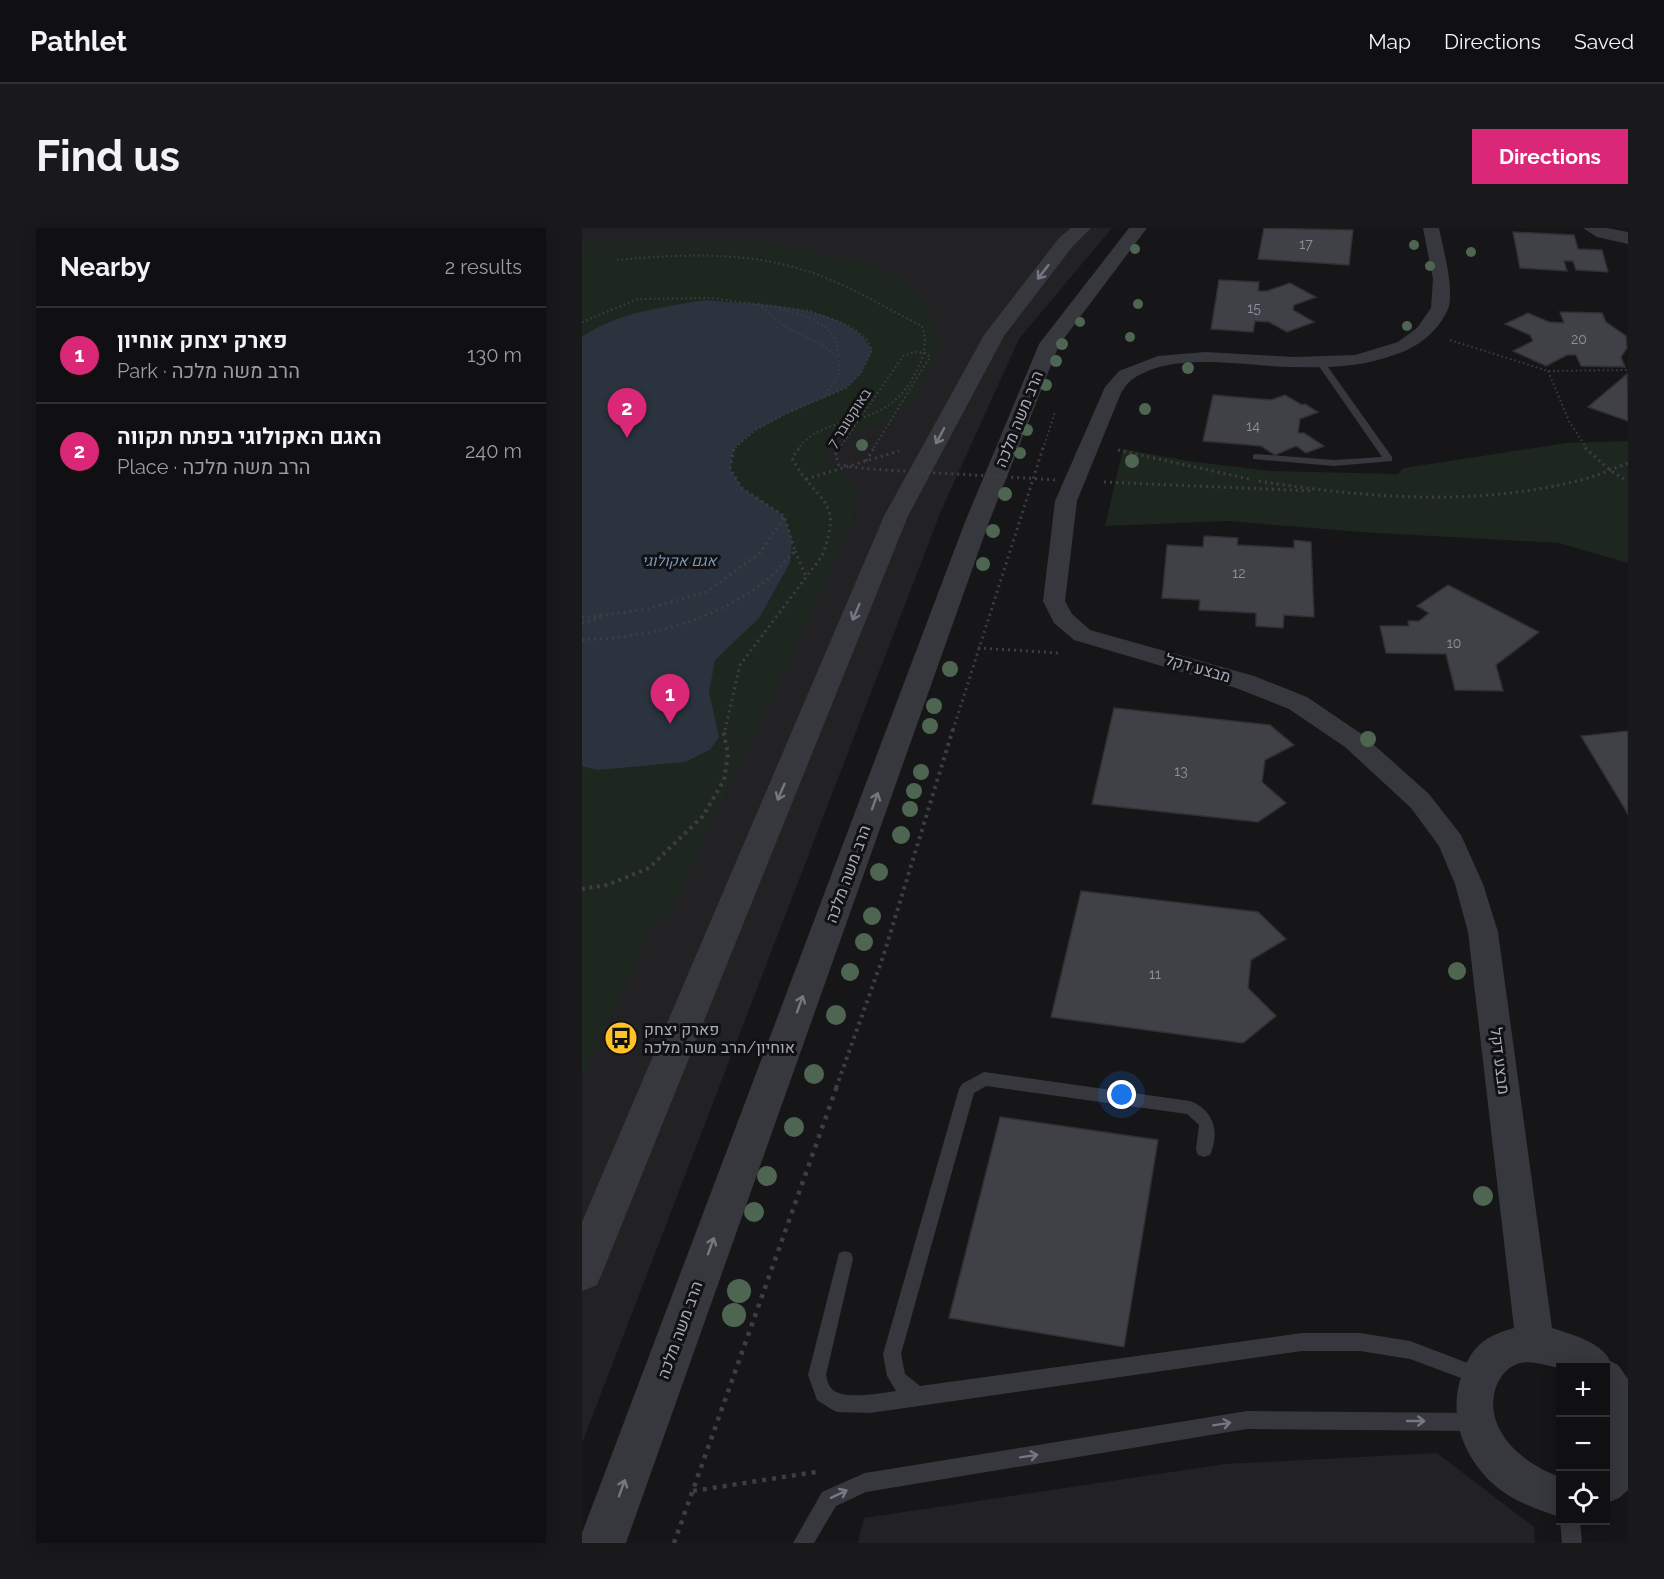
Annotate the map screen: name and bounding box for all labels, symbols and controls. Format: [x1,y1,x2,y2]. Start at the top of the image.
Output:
text: Pathlet [30,25,127,58]
text: Map [1368,29,1411,54]
text: Directions [1444,29,1541,54]
text: Saved [1574,29,1634,54]
button: Directions [1472,129,1628,184]
text: Find us [36,132,180,181]
house number: 17 [1299,236,1313,252]
text: Nearby [60,252,150,282]
text: 2 results [445,255,522,279]
one-way arrow [1037,264,1050,280]
house number: 15 [1247,300,1261,316]
text: פארק יצחק אוחיון [117,327,288,353]
house number: 20 [1571,331,1587,347]
text: 1 [75,343,84,367]
text: 130 m [467,343,522,367]
text: Park · הרב משה מלכה [117,359,300,383]
street label: הרב משה מלכה [991,368,1047,470]
street label: 7 באוקטובר [824,385,874,451]
pin: 2 [608,388,646,438]
house number: 14 [1246,418,1260,434]
text: האגם האקולוגי בפתח תקווה [117,423,382,449]
one-way arrow [934,427,945,445]
text: 2 [74,439,85,463]
text: 240 m [465,439,522,463]
text: Place · הרב משה מלכה [117,455,311,479]
water label: אגם אקולוגי [642,552,719,570]
house number: 12 [1232,565,1246,581]
one-way arrow [850,603,861,621]
house number: 10 [1447,635,1461,651]
street label: מבצע דקל [1163,650,1233,686]
pin: 1 [650,674,689,724]
house number: 13 [1174,763,1188,779]
one-way arrow [775,783,786,801]
one-way arrow [870,792,881,811]
street label: הרב משה מלכה [822,823,874,925]
house number: 11 [1149,966,1161,982]
one-way arrow [796,995,807,1014]
bus stop icon: פארק יצחק אוחיון/הרב משה מלכה [603,1020,639,1056]
place label: פארק יצחק אוחיון/הרב משה מלכה [644,1020,795,1057]
street label: מבצע דקל [1486,1027,1514,1095]
your location [1107,1080,1136,1109]
one-way arrow [707,1237,718,1256]
street label: הרב משה מלכה [654,1279,706,1381]
map controls [1556,1363,1610,1525]
button: + [1556,1363,1610,1417]
one-way arrow [1406,1415,1426,1427]
button: − [1556,1417,1610,1471]
one-way arrow [1211,1419,1231,1430]
one-way arrow [1019,1450,1039,1461]
button: locate [1556,1471,1610,1525]
one-way arrow [618,1479,629,1498]
one-way arrow [830,1488,848,1500]

